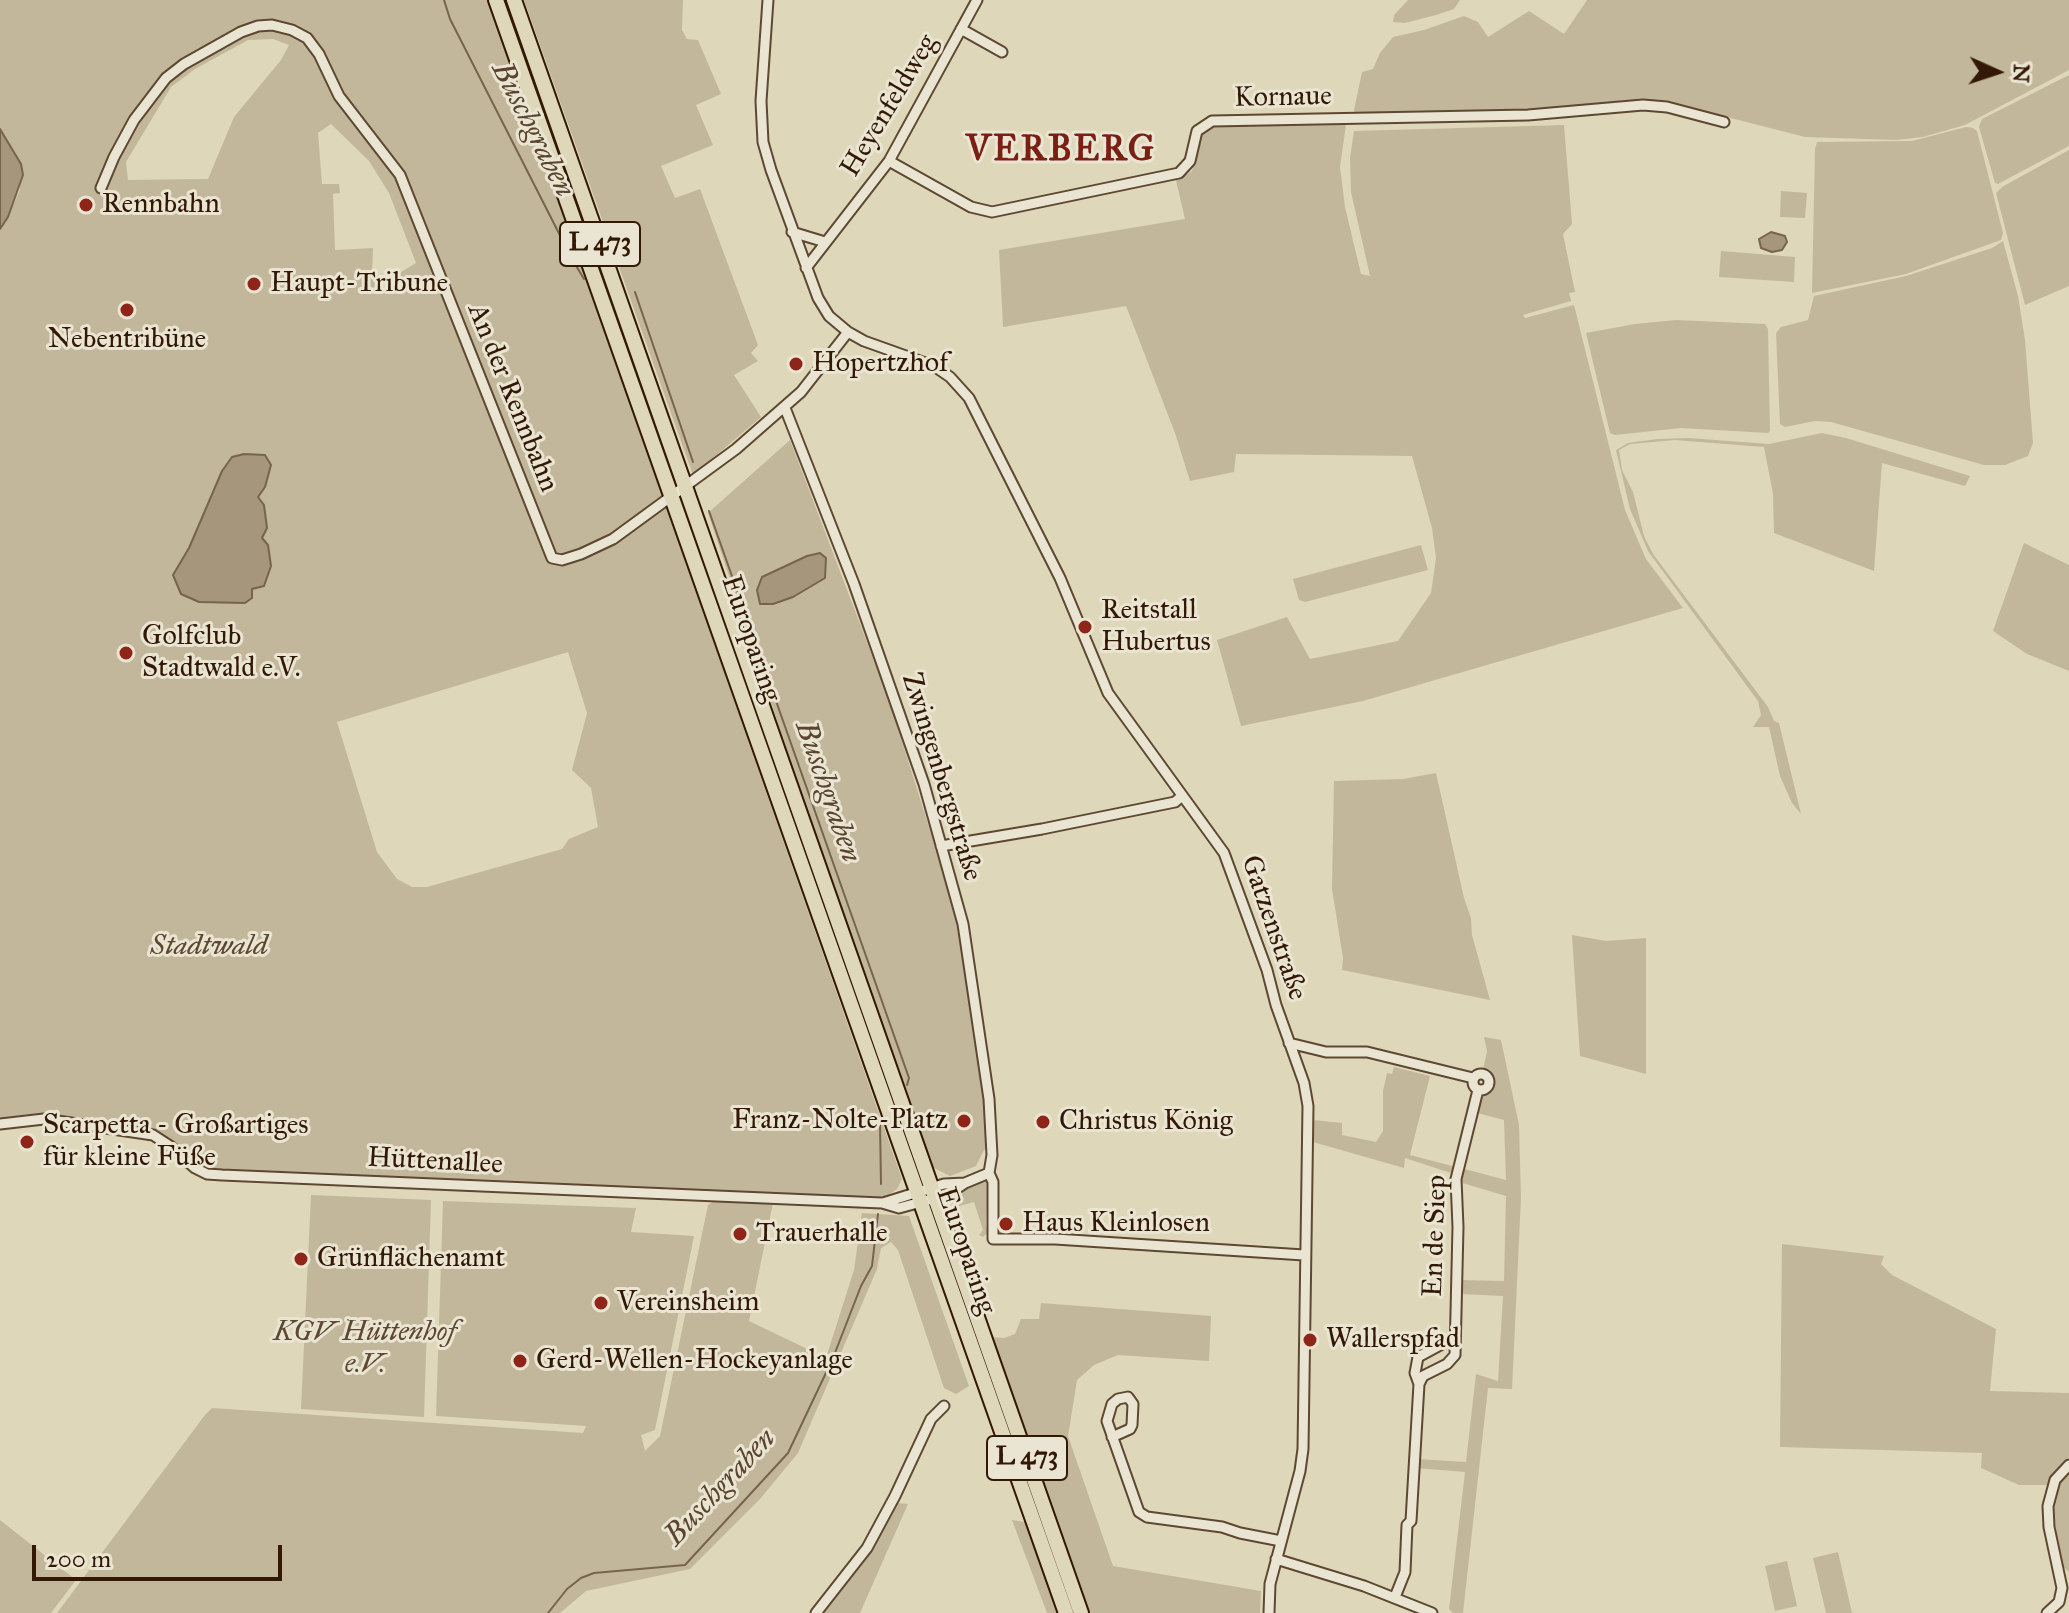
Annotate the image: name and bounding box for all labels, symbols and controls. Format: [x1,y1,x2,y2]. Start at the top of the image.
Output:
street label: Heyenfeldweg [834,29,946,183]
north arrow [1957,32,2037,112]
water label: Buschgraben [483,56,581,204]
text: N [2007,63,2035,83]
street label: Kornaue [1234,80,1332,116]
district label: VERBERG [966,129,1156,173]
place label: Rennbahn [102,188,220,222]
marker: Rennbahn [77,196,95,214]
road number: L 473 [560,222,640,266]
place label: Haupt-Tribune [270,267,448,301]
marker: Haupt-Tribune [245,275,263,293]
street label: An der Rennbahn [459,299,565,497]
marker: Nebentribüne [118,301,136,319]
place label: Nebentribüne [48,323,206,357]
place label: Hopertzhof [812,347,948,381]
marker: Hopertzhof [787,355,805,373]
street label: Europaring [713,571,787,707]
place label: Reitstall Hubertus [1101,594,1211,660]
marker: Reitstall Hubertus [1076,618,1094,636]
place label: Golfclub Stadtwald e.V. [142,620,301,686]
marker: Golfclub Stadtwald e.V. [117,644,135,662]
street label: Zwingenbergstraße [893,669,989,885]
water label: Buschgraben [786,717,868,867]
street label: Gatzenstraße [1233,851,1313,1005]
park label: Stadtwald [150,930,268,964]
place label: Franz-Nolte-Platz [732,1104,948,1138]
place label: Christus König [1059,1105,1233,1139]
place label: Scarpetta - Großartiges für kleine Füße [43,1109,309,1175]
marker: Franz-Nolte-Platz [955,1112,973,1130]
marker: Christus König [1034,1113,1052,1131]
marker: Scarpetta - Großartiges für kleine Füße [18,1133,36,1151]
street label: Hüttenallee [366,1142,504,1182]
street label: En de Siep [1417,1174,1455,1298]
street label: Europaring [928,1183,1002,1319]
place label: Haus Kleinlosen [1022,1207,1210,1241]
marker: Haus Kleinlosen [997,1215,1015,1233]
place label: Trauerhalle [756,1217,888,1251]
marker: Trauerhalle [731,1225,749,1243]
place label: Grünflächenamt [317,1242,505,1276]
marker: Grünflächenamt [292,1250,310,1268]
place label: Vereinsheim [617,1286,760,1320]
marker: Vereinsheim [592,1294,610,1312]
park label: KGV Hüttenhof e.V. [273,1316,457,1382]
place label: Wallerspfad [1326,1323,1460,1357]
marker: Wallerspfad [1301,1331,1319,1349]
place label: Gerd-Wellen-Hockeyanlage [536,1344,853,1378]
marker: Gerd-Wellen-Hockeyanlage [511,1352,529,1370]
water label: Buschgraben [658,1422,784,1554]
road number: L 473 [987,1436,1067,1480]
scale bar [36,1529,286,1579]
text: 200 m [46,1544,111,1574]

